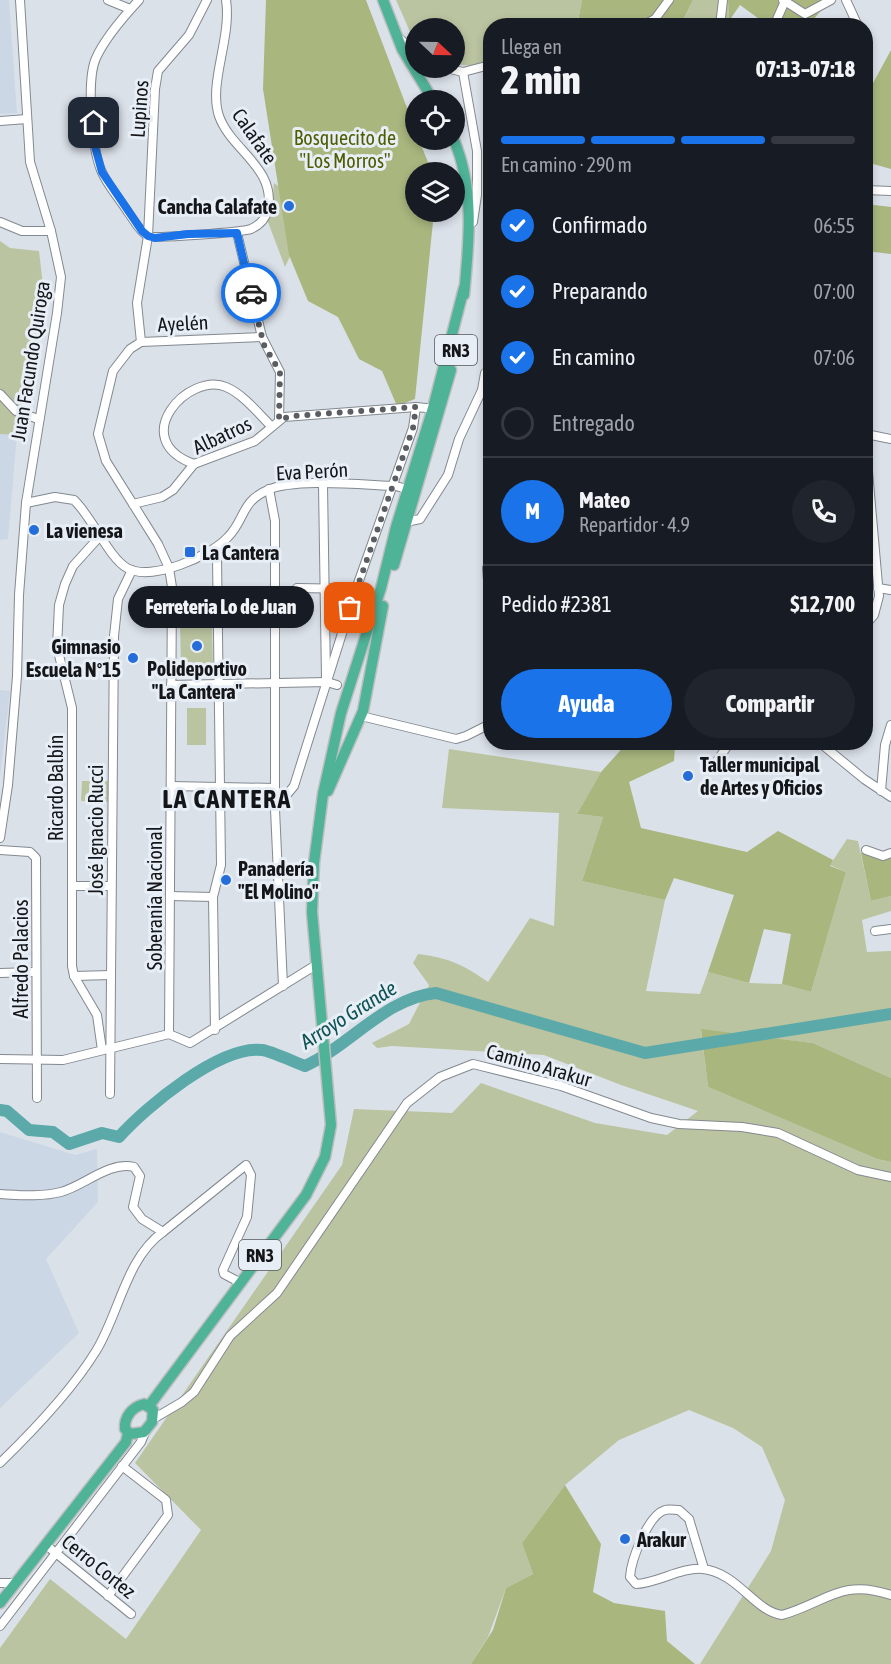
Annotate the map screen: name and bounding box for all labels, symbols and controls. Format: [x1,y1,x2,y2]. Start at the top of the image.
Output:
north arrow [405,18,465,78]
map controls [405,18,465,222]
text: Llega en [501,35,562,58]
text: 07:13–07:18 [756,56,855,82]
text: 2 min [501,58,581,102]
street label: Lupinos [126,79,152,139]
button: locate [405,90,465,150]
pin [68,97,119,148]
street label: Calafate [228,104,282,168]
icon: home [77,106,110,139]
park label: Bosquecito de "Los Morros" [294,126,396,172]
text: En camino · 290 m [501,153,632,176]
button: layers [405,162,465,222]
place label: Cancha Calafate [158,195,277,218]
marker: Cancha Calafate [282,199,296,213]
icon: check [501,209,534,242]
text: Confirmado [552,212,647,238]
text: 06:55 [814,214,855,237]
courier [221,263,281,323]
icon: check [501,275,534,308]
icon: car [235,277,268,310]
text: Preparando [552,278,648,304]
street label: Juan Facundo Quiroga [6,279,54,443]
text: 07:00 [813,280,855,303]
street label: Ayelén [157,310,209,336]
road number: RN3 [435,335,477,365]
icon: check [501,341,534,374]
text: En camino [552,344,635,370]
text: 07:06 [813,346,855,369]
text: Entregado [552,410,635,436]
street label: Albatros [189,411,255,459]
street label: Eva Perón [275,458,349,484]
button: phone [792,480,855,543]
text: Mateo [579,487,630,513]
text: M [525,498,540,524]
text: Repartidor · 4.9 [579,513,690,536]
place label: La vienesa [46,519,123,542]
marker: La vienesa [27,523,41,537]
place label: La Cantera [202,541,279,564]
marker: La Cantera [183,545,197,559]
pin [324,582,375,633]
callout: Ferreteria Lo de Juan [128,587,314,629]
icon: bag [333,591,366,624]
text: Pedido #2381 [501,591,612,617]
text: $12,700 [790,591,855,617]
text: Ferreteria Lo de Juan [145,595,297,618]
place label: Gimnasio Escuela N°15 [26,635,121,681]
marker: Polideportivo "La Cantera" [190,639,204,653]
marker: Gimnasio Escuela N°15 [126,651,140,665]
place label: Polideportivo "La Cantera" [147,657,247,703]
button: Ayuda [501,669,672,738]
button: Compartir [684,669,855,738]
street label: Ricardo Balbín [44,735,67,841]
place label: Taller municipal de Artes y Oficios [700,753,822,799]
street label: José Ignacio Rucci [84,765,107,895]
marker: Taller municipal de Artes y Oficios [681,769,695,783]
district label: LA CANTERA [162,784,292,814]
street label: Soberanía Nacional [143,825,166,970]
place label: Panadería "El Molino" [238,857,319,903]
marker: Panadería "El Molino" [219,873,233,887]
street label: Alfredo Palacios [9,900,32,1018]
water label: Arroyo Grande [295,975,401,1054]
street label: Camino Arakur [484,1039,595,1091]
road number: RN3 [239,1240,281,1270]
place label: Arakur [636,1528,687,1551]
street label: Cerro Cortez [58,1529,140,1603]
marker: Arakur [618,1532,632,1546]

